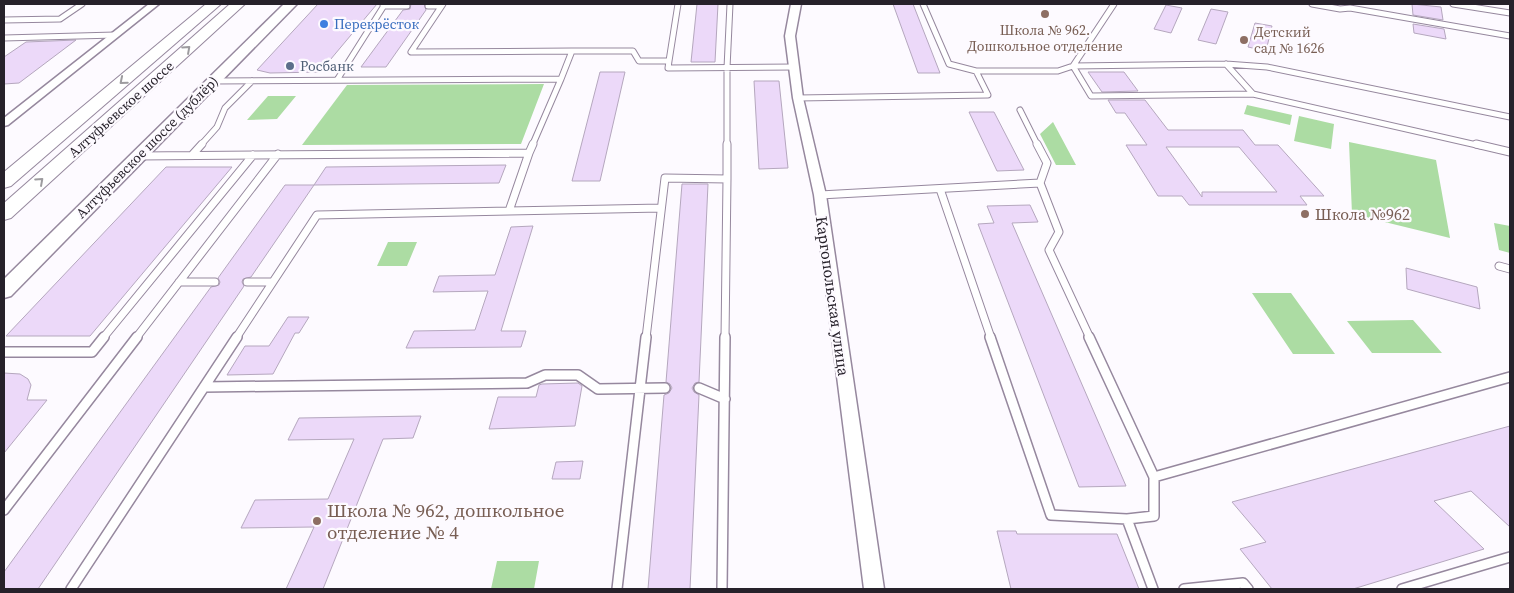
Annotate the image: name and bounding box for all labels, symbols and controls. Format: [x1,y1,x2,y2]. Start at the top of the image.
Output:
marker: Школа № 962. Дошкольное отделение [1039,8,1051,20]
place label: Перекрёсток [334,14,420,34]
marker: Перекрёсток [318,18,330,30]
place label: Школа № 962. Дошкольное отделение [967,20,1123,56]
place label: Детский сад № 1626 [1254,22,1325,58]
marker: Детский сад № 1626 [1238,34,1250,46]
one-way arrow [182,46,191,55]
street label: Алтуфьевское шоссе [64,56,178,162]
place label: Росбанк [300,56,354,76]
marker: Росбанк [284,60,296,72]
street label: Алтуфьевское шоссе (дублёр) [71,71,223,223]
one-way arrow [120,75,129,83]
one-way arrow [35,178,44,187]
place label: Школа №962 [1315,203,1410,225]
marker: Школа №962 [1299,208,1311,220]
street label: Каргопольская улица [811,215,855,378]
place label: Школа № 962, дошкольное отделение № 4 [327,497,564,545]
marker: Школа № 962, дошкольное отделение № 4 [311,515,323,527]

